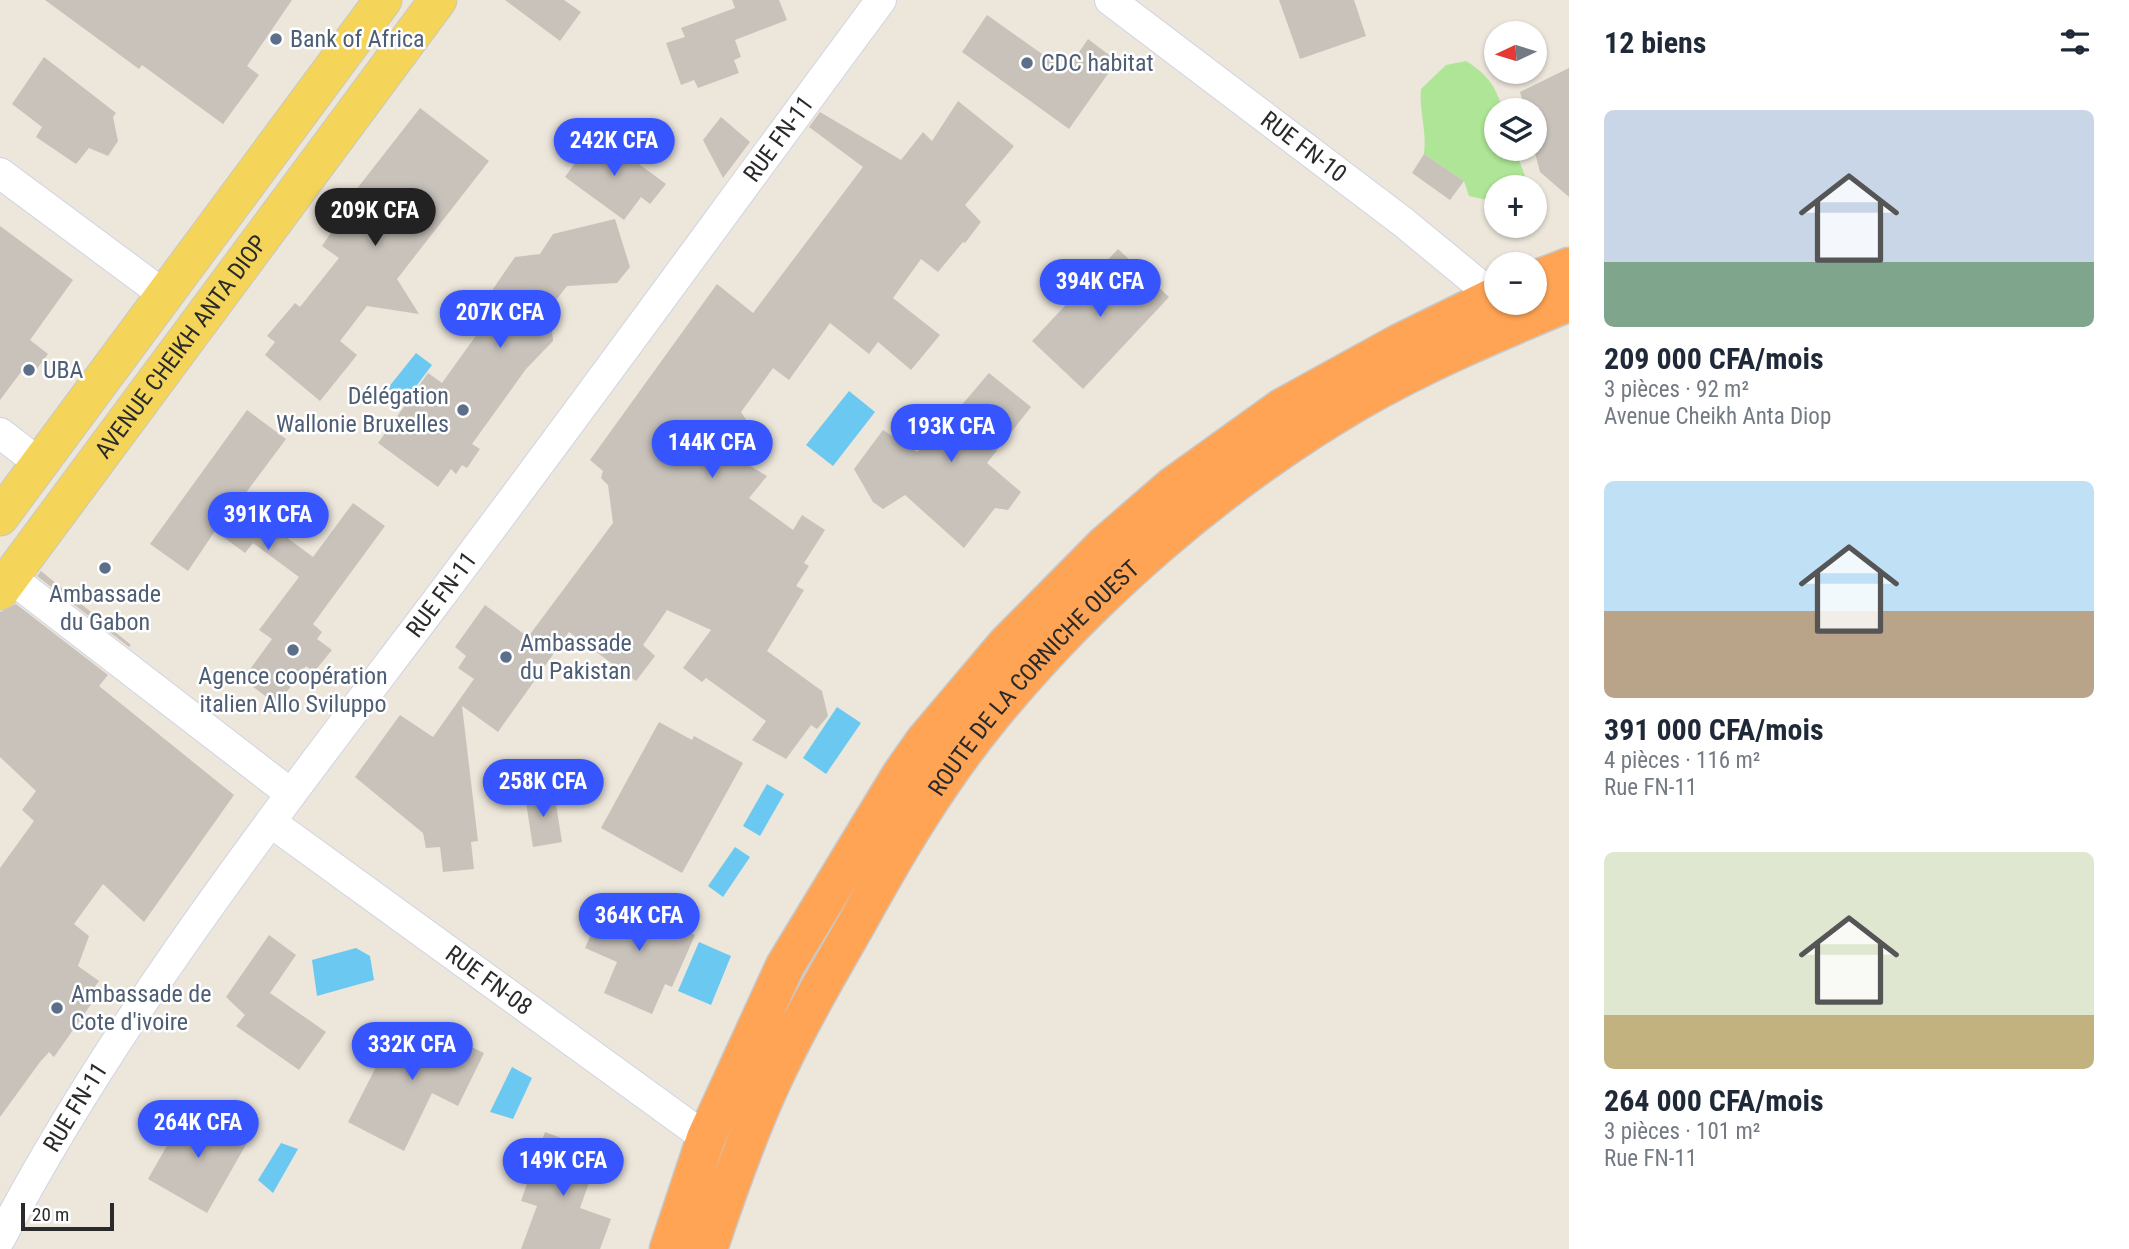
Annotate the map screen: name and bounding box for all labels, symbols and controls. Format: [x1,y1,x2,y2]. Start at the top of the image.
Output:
north arrow [1484,21,1547,84]
map controls [1484,21,1547,315]
icon: filters [2056,23,2094,61]
place label: Bank of Africa [290,25,425,53]
text: 12 biens [1604,25,1706,60]
marker: Bank of Africa [268,31,284,47]
place label: CDC habitat [1041,49,1154,77]
marker: CDC habitat [1019,55,1035,71]
street label: RUE FN-11 [738,90,819,187]
button: layers [1484,98,1547,161]
street label: RUE FN-10 [1255,105,1352,188]
pin: 242K CFA [542,118,686,178]
text: 242K CFA [570,127,658,154]
icon: home [1786,155,1912,281]
button: + [1484,175,1547,238]
pin: 209K CFA [303,188,447,248]
text: 209K CFA [331,197,419,224]
street label: AVENUE CHEIKH ANTA DIOP [89,230,273,464]
button: − [1484,252,1547,315]
pin: 394K CFA [1028,260,1172,319]
text: 394K CFA [1056,268,1144,295]
pin: 207K CFA [428,290,572,350]
text: 207K CFA [456,299,544,326]
text: 209 000 CFA/mois [1604,341,1824,376]
place label: UBA [43,356,84,384]
marker: UBA [21,362,37,378]
text: 3 pièces · 92 m² [1604,376,1749,403]
place label: Délégation Wallonie Bruxelles [276,382,449,438]
marker: Délégation Wallonie Bruxelles [455,402,471,418]
text: Avenue Cheikh Anta Diop [1604,403,1831,430]
pin: 193K CFA [879,405,1023,464]
text: 193K CFA [907,413,995,440]
pin: 144K CFA [640,420,784,480]
text: 144K CFA [668,429,756,456]
pin: 391K CFA [196,492,340,552]
text: 391K CFA [224,501,312,528]
icon: home [1786,526,1912,652]
street label: RUE FN-11 [400,546,483,643]
street label: ROUTE DE LA CORNICHE OUEST [923,554,1145,801]
marker: Ambassade du Gabon [97,560,113,576]
place label: Ambassade du Gabon [49,580,161,636]
place label: Ambassade du Pakistan [520,629,632,685]
marker: Agence coopération italien Allo Sviluppo [285,642,301,658]
marker: Ambassade du Pakistan [498,649,514,665]
place label: Agence coopération italien Allo Sviluppo [198,662,388,718]
text: 391 000 CFA/mois [1604,712,1824,747]
text: 4 pièces · 116 m² [1604,747,1760,774]
pin: 258K CFA [471,760,615,819]
text: 258K CFA [499,768,587,795]
text: Rue FN-11 [1604,774,1697,801]
pin: 364K CFA [567,894,711,953]
icon: home [1786,897,1912,1023]
text: 364K CFA [595,902,683,929]
street label: RUE FN-08 [440,940,537,1021]
place label: Ambassade de Cote d'ivoire [71,980,211,1036]
marker: Ambassade de Cote d'ivoire [49,1000,65,1016]
pin: 332K CFA [340,1023,484,1082]
text: 332K CFA [368,1031,456,1058]
street label: RUE FN-11 [38,1057,114,1157]
text: 264 000 CFA/mois [1604,1083,1824,1118]
pin: 264K CFA [126,1100,270,1160]
text: 264K CFA [154,1109,242,1136]
text: 3 pièces · 101 m² [1604,1118,1760,1145]
pin: 149K CFA [491,1138,635,1198]
text: Rue FN-11 [1604,1145,1697,1172]
text: 149K CFA [519,1147,607,1174]
scale bar [21,1200,114,1232]
text: 20 m [32,1203,69,1226]

